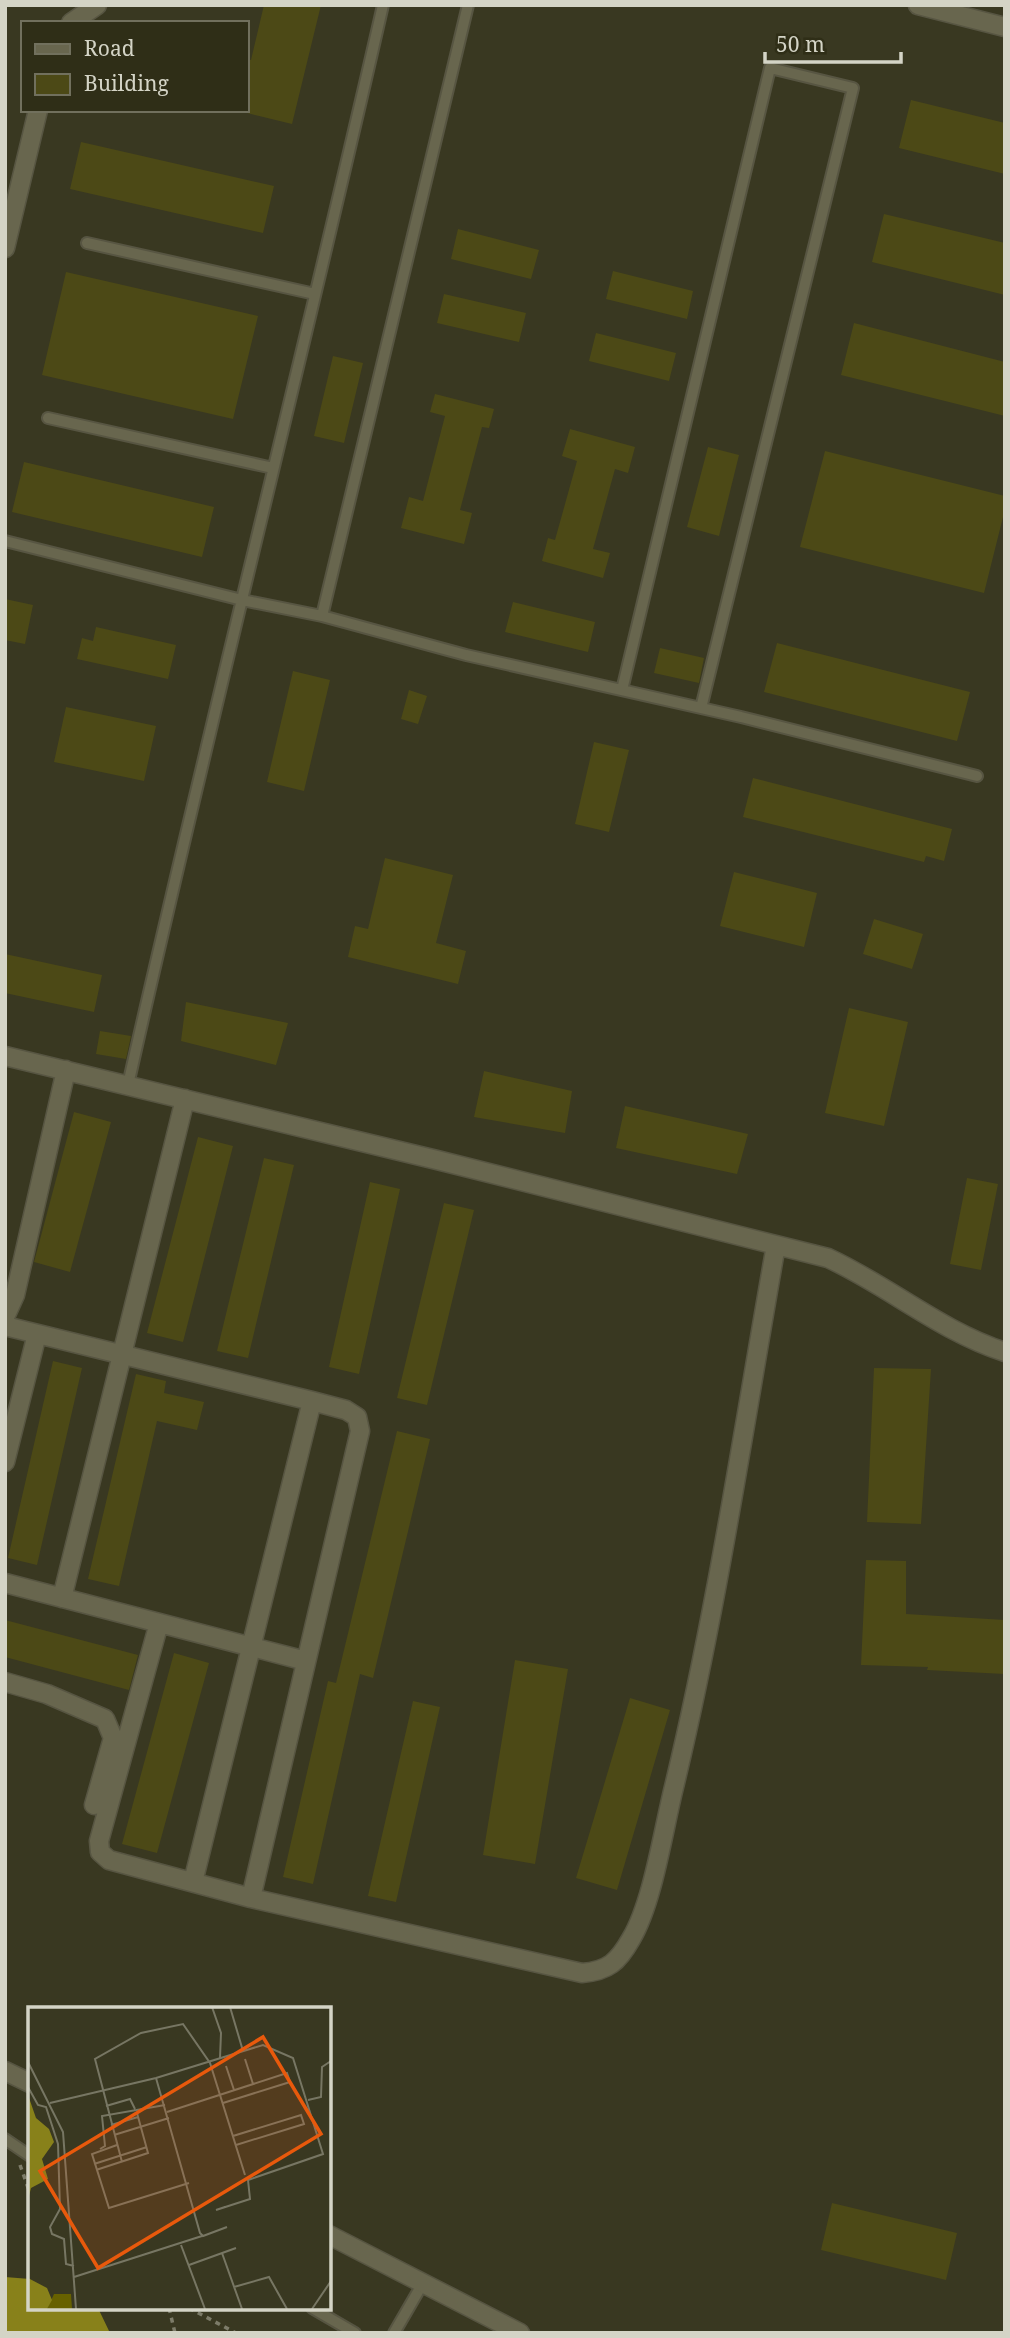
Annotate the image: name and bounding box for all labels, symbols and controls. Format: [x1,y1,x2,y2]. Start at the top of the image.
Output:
legend [21,21,248,112]
scale bar [765,21,902,65]
text: 50 m [776,30,825,58]
text: Road [84,34,135,62]
text: Building [84,69,169,97]
inset map [28,2007,331,2310]

